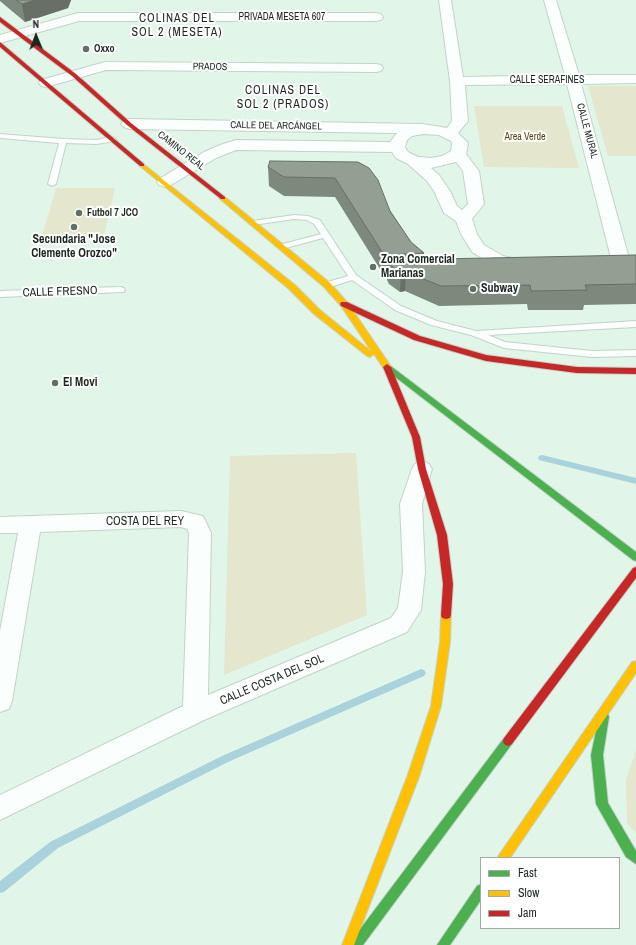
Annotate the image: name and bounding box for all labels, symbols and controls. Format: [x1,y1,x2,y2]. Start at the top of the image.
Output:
street label: PRIVADA MESETA 607 [239,11,325,23]
district label: COLINAS DEL SOL 2 (MESETA) [132,12,222,40]
north arrow [16,16,56,56]
text: N [32,17,39,31]
place label: Oxxo [94,43,115,55]
marker: Oxxo [81,44,91,54]
street label: PRADOS [193,61,227,73]
street label: CALLE SERAFINES [510,74,584,86]
district label: COLINAS DEL SOL 2 (PRADOS) [237,84,329,112]
street label: CALLE MURAL [574,102,600,160]
street label: CALLE DEL ARCÁNGEL [230,119,322,133]
street label: CAMINO REAL [155,129,207,173]
park label: Area Verde [504,131,546,143]
place label: Futbol 7 JCO [87,207,138,219]
marker: Futbol 7 JCO [74,208,84,218]
marker: Secundaria "Jose Clemente Orozco" [69,222,79,232]
place label: Secundaria "Jose Clemente Orozco" [31,233,117,261]
place label: Zona Comercial Marianas [381,253,455,281]
marker: Zona Comercial Marianas [368,262,378,272]
place label: Subway [481,282,518,296]
street label: CALLE FRESNO [22,283,98,301]
marker: Subway [468,284,478,294]
place label: El Movi [63,376,97,390]
marker: El Movi [50,378,60,388]
street label: COSTA DEL REY [106,515,184,529]
street label: CALLE COSTA DEL SOL [218,652,326,708]
legend [480,857,620,929]
text: Fast [518,865,537,881]
text: Slow [518,885,539,901]
text: Jam [518,905,537,921]

